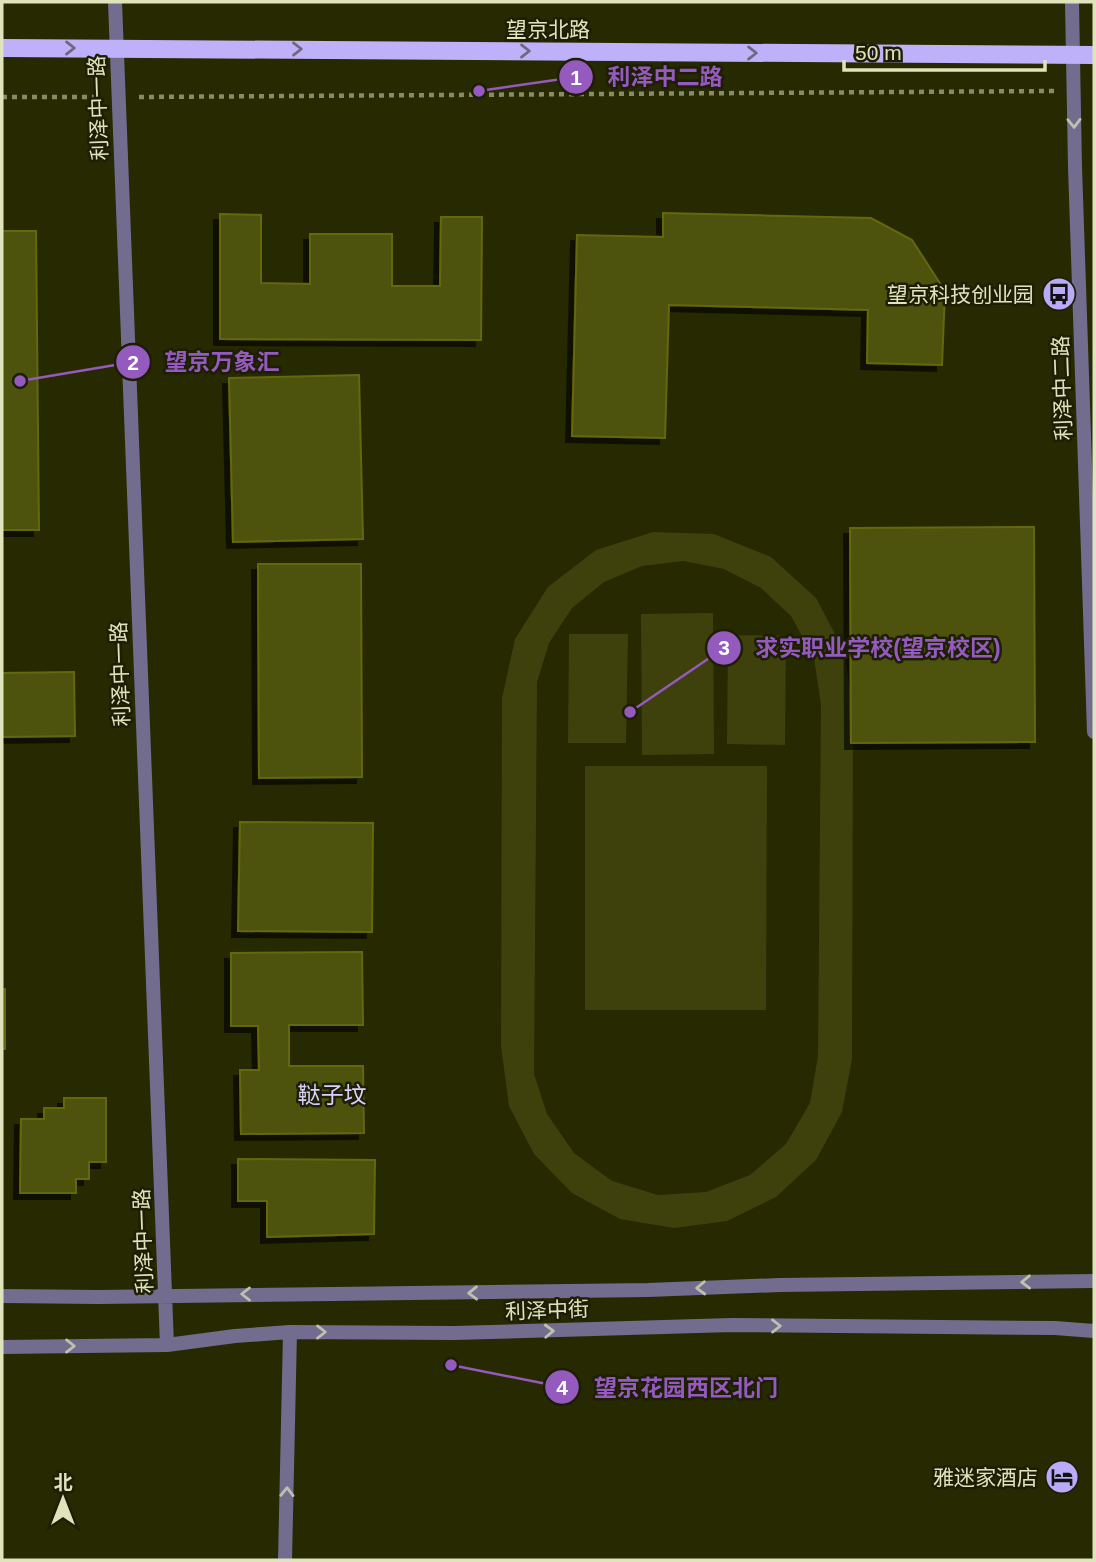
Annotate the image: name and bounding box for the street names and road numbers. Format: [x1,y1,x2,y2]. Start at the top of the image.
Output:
street label: 望京北路 [506,18,590,41]
street label: 利泽中一路 [85,55,111,161]
street label: 利泽中二路 [1049,335,1075,441]
street label: 利泽中一路 [107,621,133,727]
street label: 利泽中一路 [130,1188,156,1294]
street label: 利泽中街 [505,1297,589,1323]

